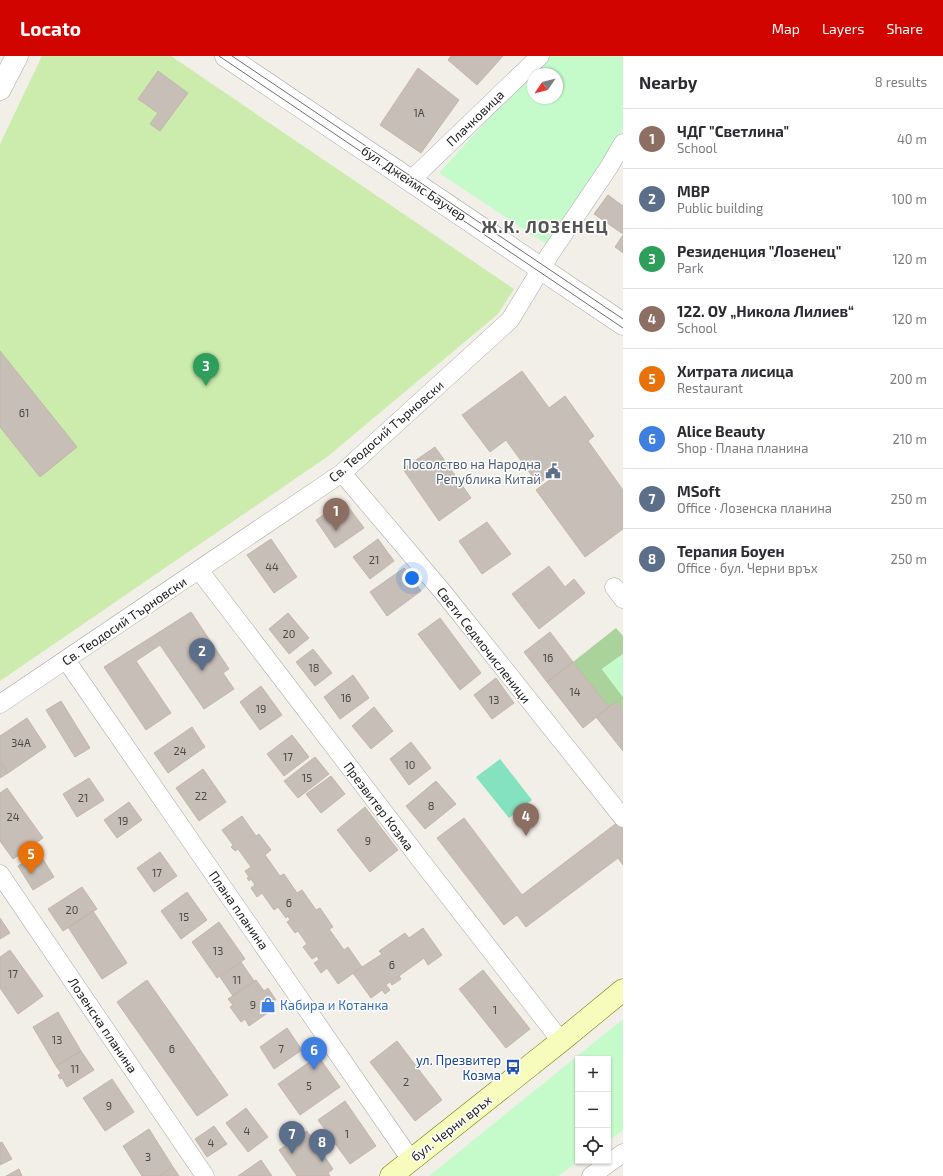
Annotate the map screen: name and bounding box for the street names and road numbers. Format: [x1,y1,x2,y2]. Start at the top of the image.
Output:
street label: Плачковица [443,86,507,150]
street label: бул. Джеймс Баучер [358,142,470,224]
street label: Св. Теодосий Търновски [325,377,447,485]
street label: Св. Теодосий Търновски [59,573,189,669]
street label: Свети Седмочисленици [434,584,534,706]
street label: Презвитер Козма [340,759,418,853]
street label: Плана планина [206,867,272,953]
street label: Лозенска планина [65,974,141,1076]
street label: бул. Черни връх [408,1092,495,1164]

